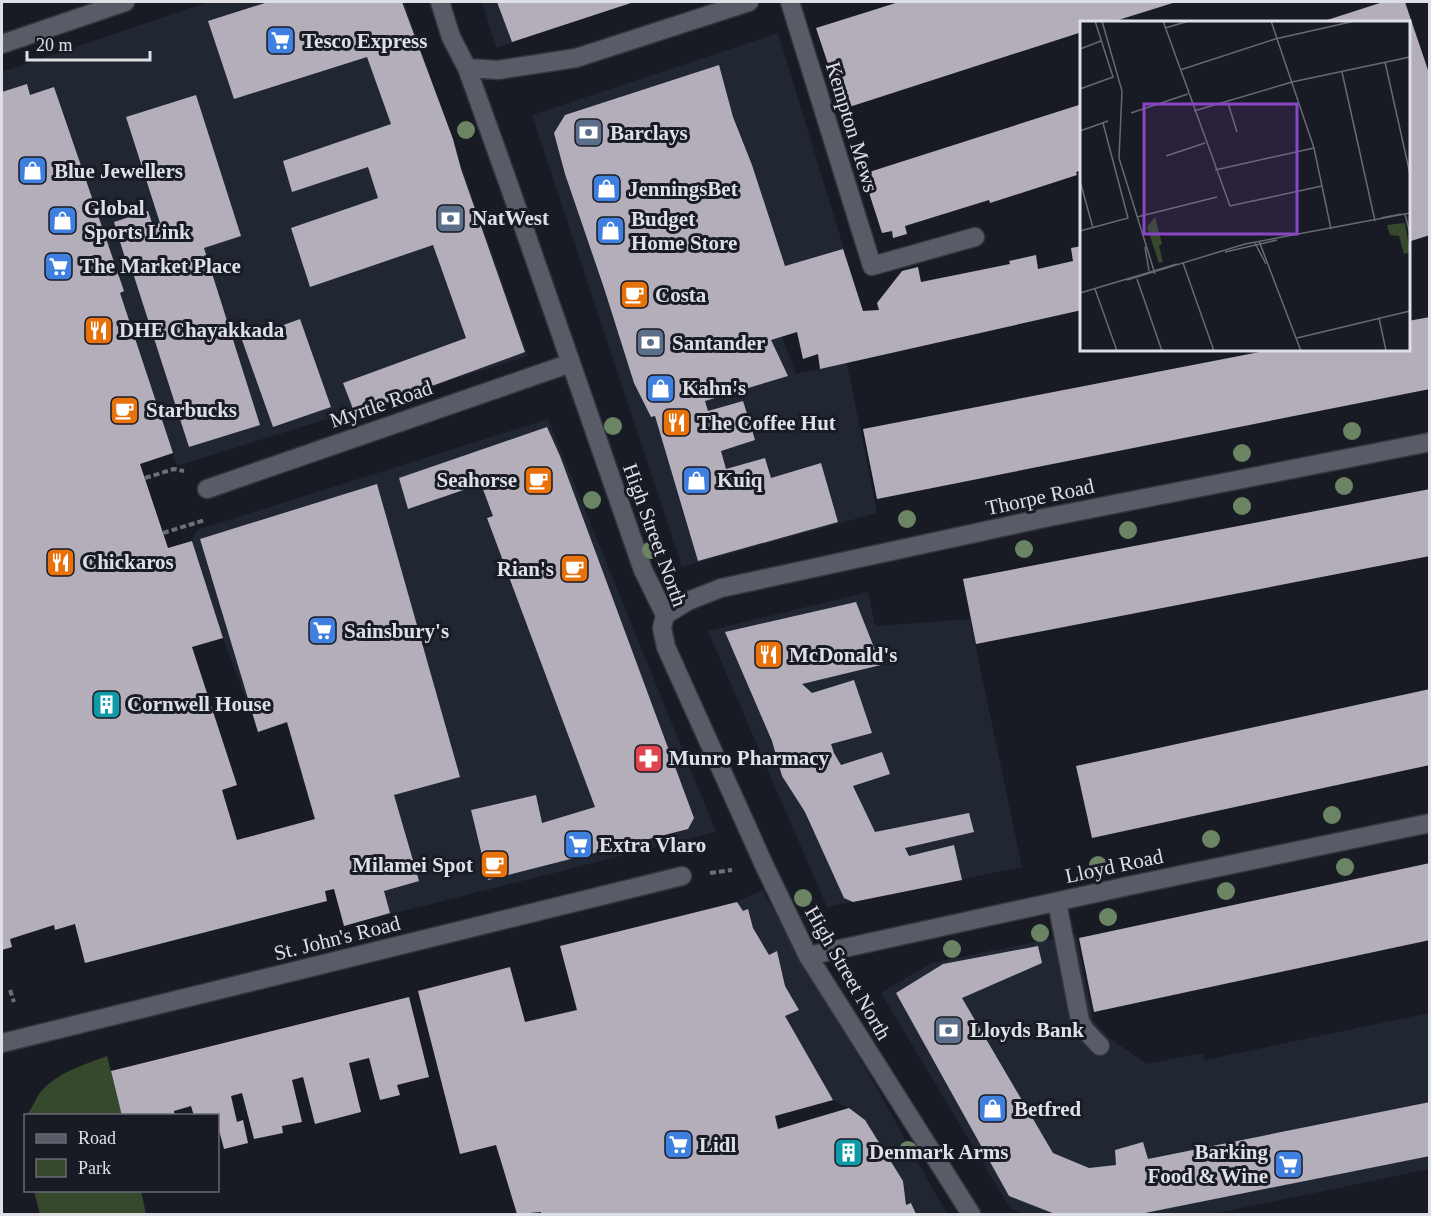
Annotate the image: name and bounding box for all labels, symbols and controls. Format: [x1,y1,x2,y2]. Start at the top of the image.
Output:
inset map [1080,21,1410,351]
scale bar [27,24,150,62]
supermarket icon: Tesco Express [265,25,297,57]
place label: Tesco Express [302,29,427,53]
text: 20 m [36,35,73,55]
street label: Kempton Mews [821,59,883,195]
bank icon: Barclays [573,117,605,149]
place label: Barclays [610,121,688,145]
shop icon: Blue Jewellers [17,155,49,187]
place label: Blue Jewellers [54,159,183,183]
shop icon: JenningsBet [591,173,623,205]
place label: JenningsBet [628,177,738,201]
place label: Global Sports Link [84,196,191,244]
bank icon: NatWest [435,202,467,234]
shop icon: Global Sports Link [47,204,79,236]
place label: NatWest [472,206,549,230]
place label: Budget Home Store [631,207,737,255]
shop icon: Budget Home Store [594,215,626,247]
supermarket icon: The Market Place [43,250,75,282]
place label: The Market Place [80,254,241,278]
cafe icon: Costa [618,279,650,311]
place label: Costa [655,283,707,307]
restaurant icon: DHE Chayakkada [82,314,114,346]
place label: DHE Chayakkada [119,318,285,342]
bank icon: Santander [635,327,667,359]
place label: Santander [672,331,765,355]
shop icon: Kahn's [645,372,677,404]
street label: Myrtle Road [327,375,436,433]
place label: Kahn's [682,376,746,400]
cafe icon: Starbucks [109,394,141,426]
place label: Starbucks [146,398,237,422]
restaurant icon: The Coffee Hut [660,407,692,439]
place label: The Coffee Hut [697,411,836,435]
street label: High Street North [618,460,692,610]
cafe icon: Seahorse [522,464,554,496]
shop icon: Kuiq [680,464,712,496]
place label: Seahorse [437,468,517,492]
place label: Kuiq [717,468,763,492]
street label: Thorpe Road [984,474,1097,520]
restaurant icon: Chickaros [45,546,77,578]
place label: Chickaros [82,550,174,574]
cafe icon: Rian's [559,553,591,585]
place label: Rian's [497,557,554,581]
supermarket icon: Sainsbury's [307,615,339,647]
place label: Sainsbury's [344,619,449,643]
restaurant icon: McDonald's [752,639,784,671]
place label: McDonald's [789,643,898,667]
building icon: Cornwell House [90,688,122,720]
place label: Cornwell House [127,692,271,716]
pharmacy icon: Munro Pharmacy [632,742,664,774]
place label: Munro Pharmacy [669,746,830,770]
supermarket icon: Extra Vlaro [562,829,594,861]
place label: Extra Vlaro [599,833,706,857]
street label: Lloyd Road [1063,844,1166,888]
cafe icon: Milamei Spot [478,849,510,881]
place label: Milamei Spot [352,853,473,877]
street label: High Street North [800,902,896,1045]
street label: St. John's Road [271,911,403,965]
bank icon: Lloyds Bank [933,1014,965,1046]
place label: Lloyds Bank [970,1018,1084,1042]
shop icon: Betfred [977,1093,1009,1125]
place label: Betfred [1014,1097,1082,1121]
legend [24,1114,219,1192]
text: Road [78,1128,116,1148]
supermarket icon: Lidl [662,1129,694,1161]
place label: Lidl [699,1133,737,1157]
building icon: Denmark Arms [832,1136,864,1168]
place label: Denmark Arms [869,1140,1008,1164]
place label: Barking Food & Wine [1147,1140,1268,1188]
supermarket icon: Barking Food & Wine [1273,1148,1305,1180]
text: Park [78,1158,111,1178]

